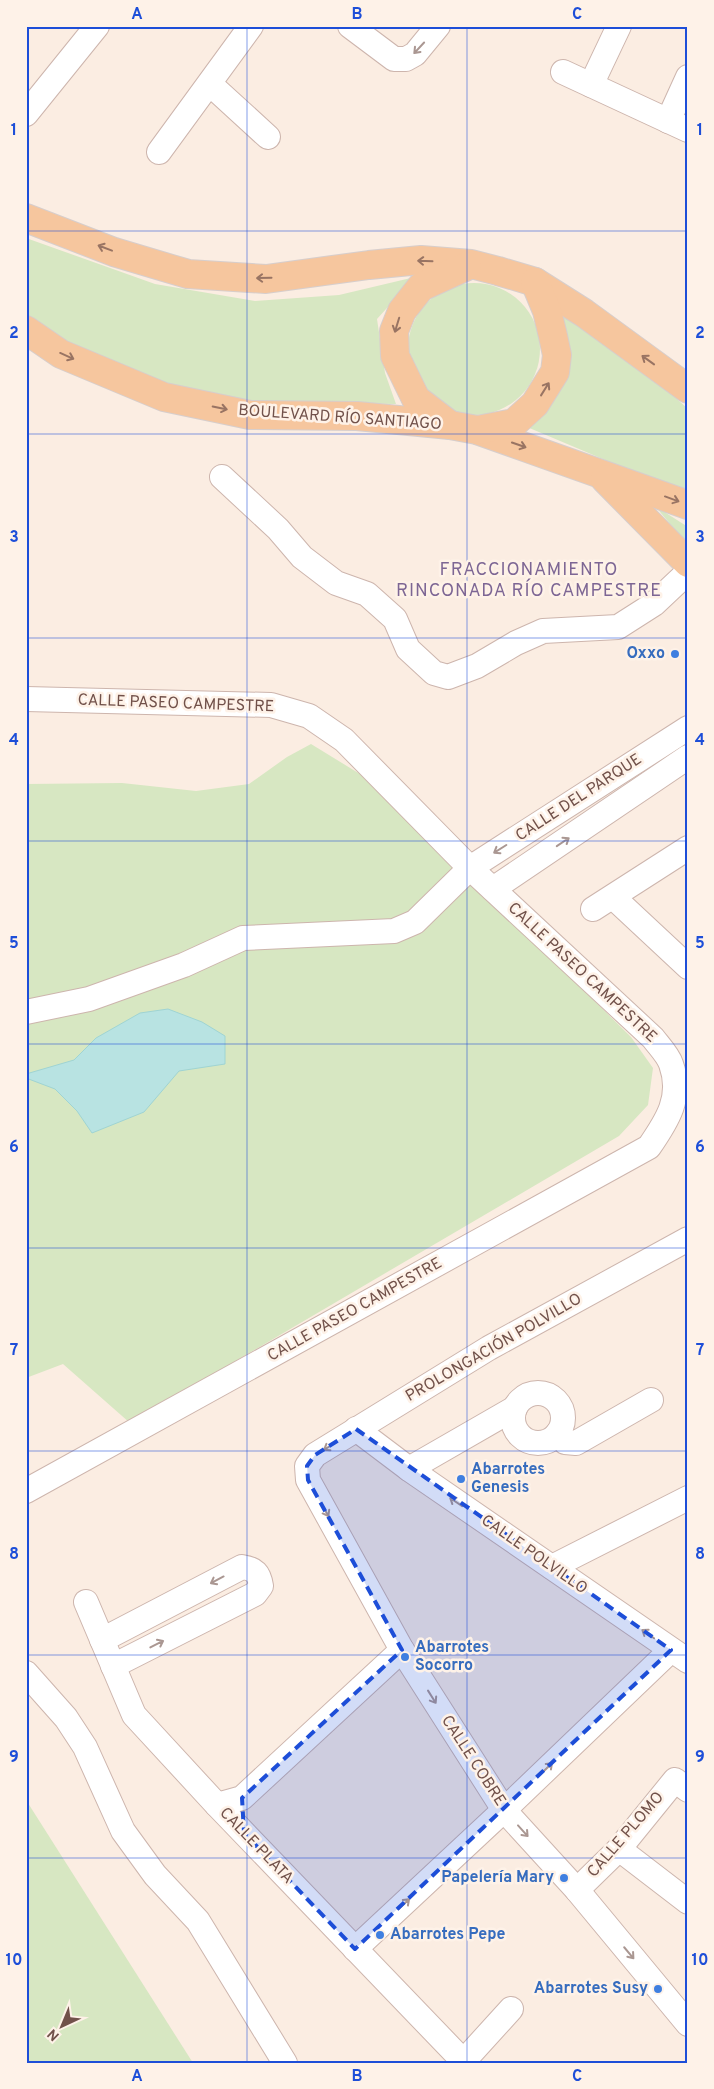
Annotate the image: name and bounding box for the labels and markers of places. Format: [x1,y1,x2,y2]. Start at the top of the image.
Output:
place label: Oxxo [626,644,665,664]
marker: Oxxo [669,648,681,660]
place label: Abarrotes Genesis [471,1460,545,1498]
marker: Abarrotes Genesis [455,1473,467,1485]
place label: Abarrotes Socorro [415,1638,489,1676]
marker: Abarrotes Socorro [399,1651,411,1663]
place label: Papelería Mary [441,1868,554,1888]
marker: Papelería Mary [558,1872,570,1884]
place label: Abarrotes Pepe [390,1925,506,1945]
marker: Abarrotes Pepe [374,1929,386,1941]
place label: Abarrotes Susy [534,1979,648,1999]
marker: Abarrotes Susy [652,1983,664,1995]

